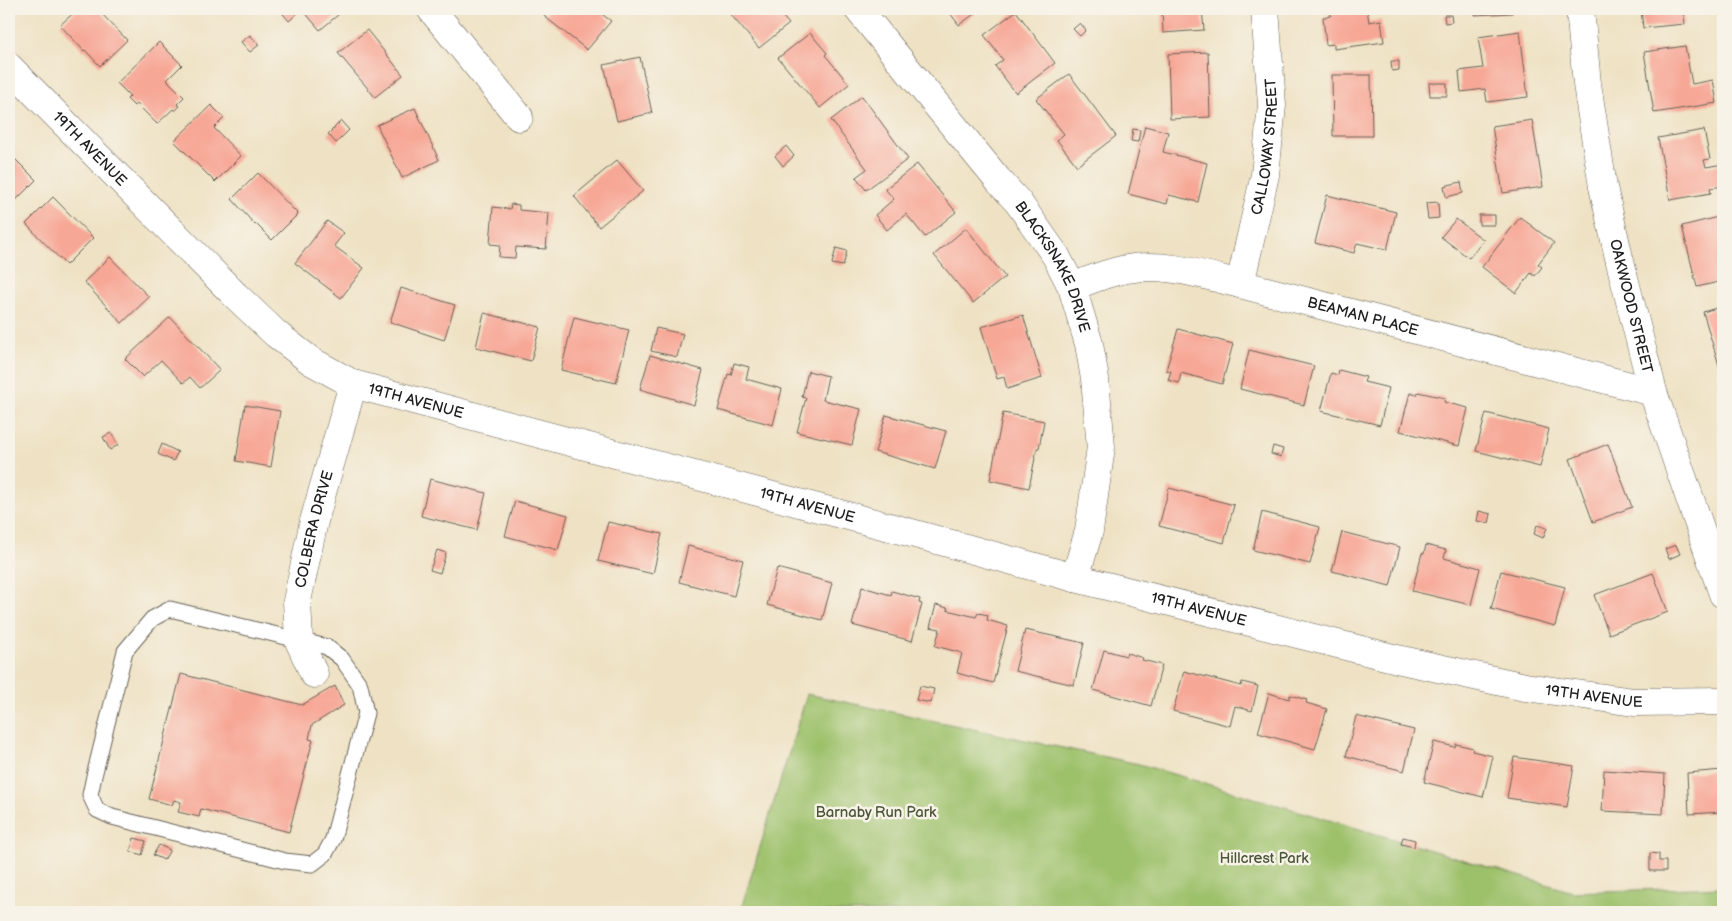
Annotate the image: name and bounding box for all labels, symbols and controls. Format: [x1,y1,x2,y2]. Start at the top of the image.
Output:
street label: CALLOWAY STREET [1247,78,1282,217]
street label: 19TH AVENUE [48,108,131,191]
street label: BLACKSNAKE DRIVE [1010,198,1094,335]
street label: OAKWOOD STREET [1605,237,1657,375]
street label: BEAMAN PLACE [1305,293,1421,340]
street label: 19TH AVENUE [366,380,466,423]
street label: COLBERA DRIVE [291,468,338,590]
street label: 19TH AVENUE [758,484,857,527]
street label: 19TH AVENUE [1149,588,1249,631]
street label: 19TH AVENUE [1544,681,1643,712]
park label: Barnaby Run Park [816,803,937,822]
park label: Hillcrest Park [1219,849,1309,868]

